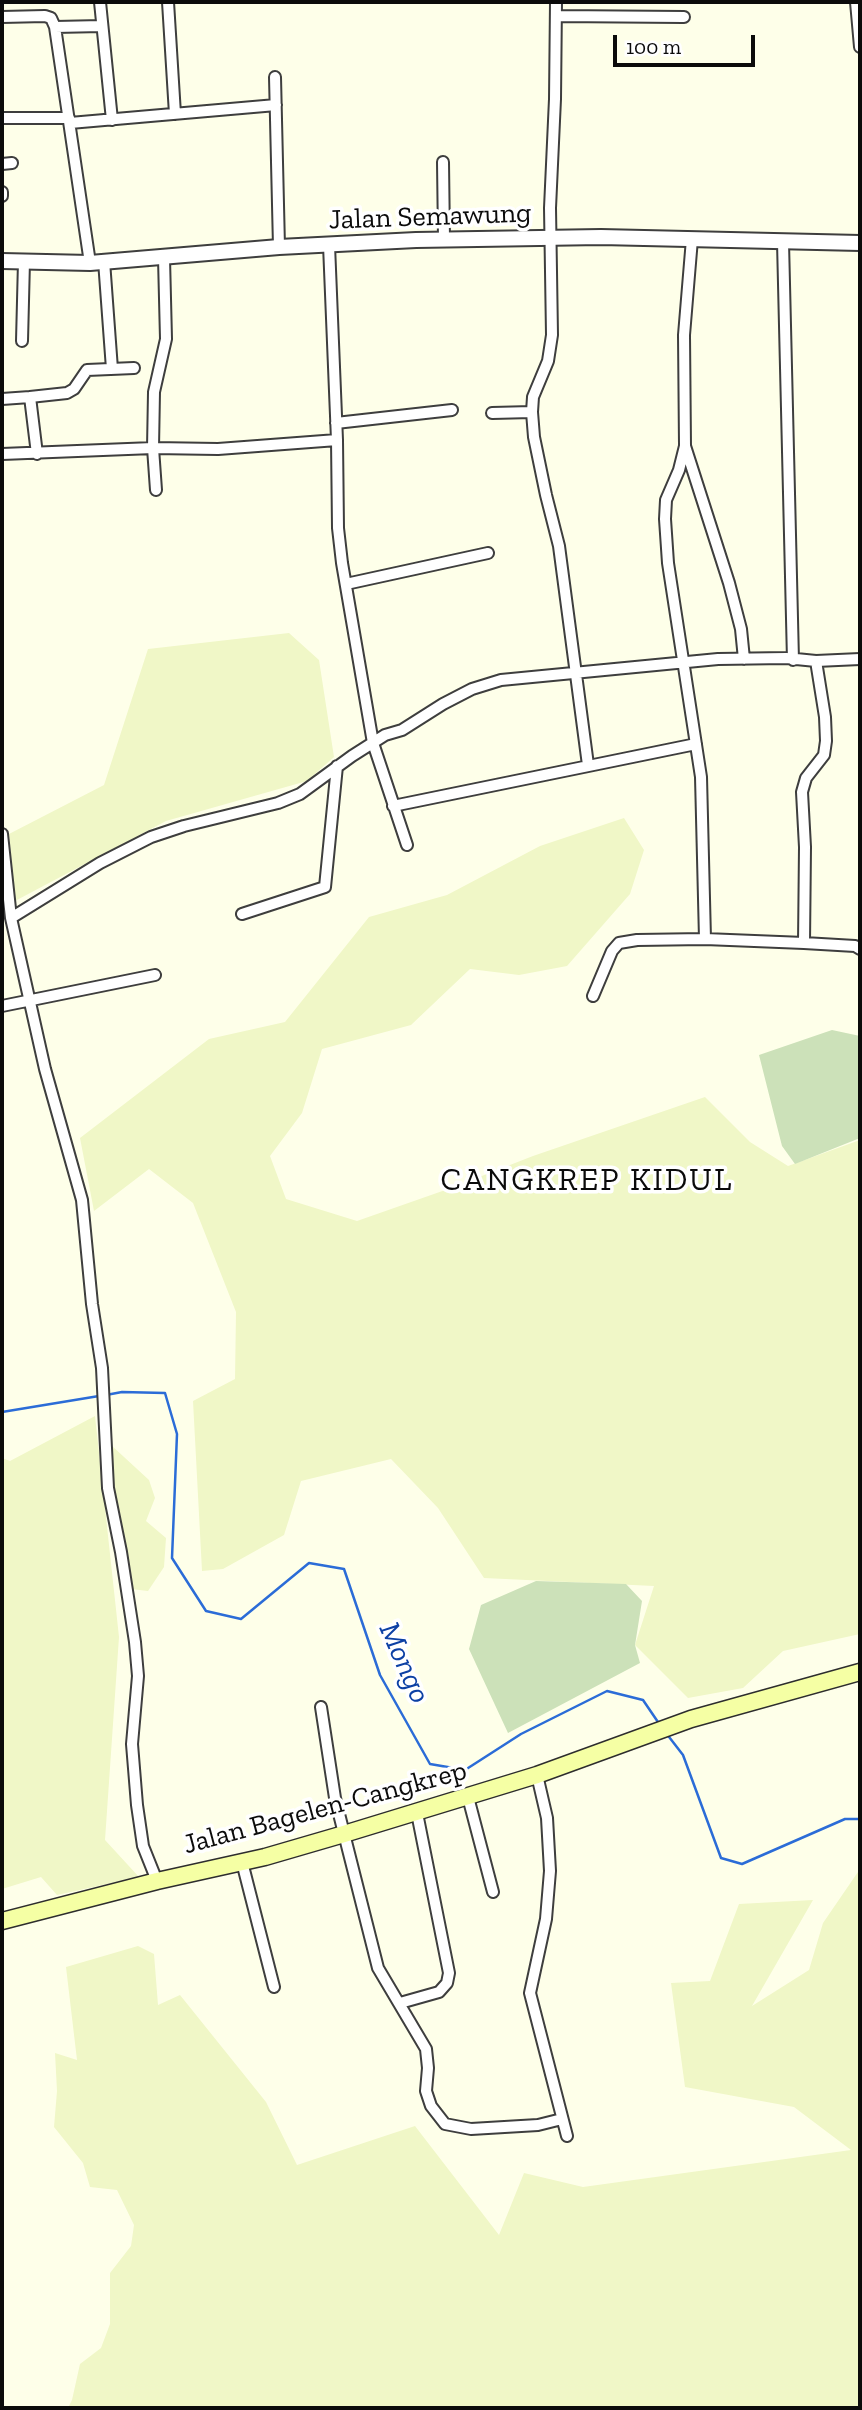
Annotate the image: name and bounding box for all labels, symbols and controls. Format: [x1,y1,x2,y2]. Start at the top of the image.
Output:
scale bar [617,21,759,65]
text: 100 m [626,34,681,59]
street label: Jalan Semawung [328,197,532,237]
district label: CANGKREP KIDUL [442,1162,732,1200]
water label: Mongo [370,1617,438,1709]
street label: Jalan Bagelen-Cangkrep [180,1754,470,1862]

